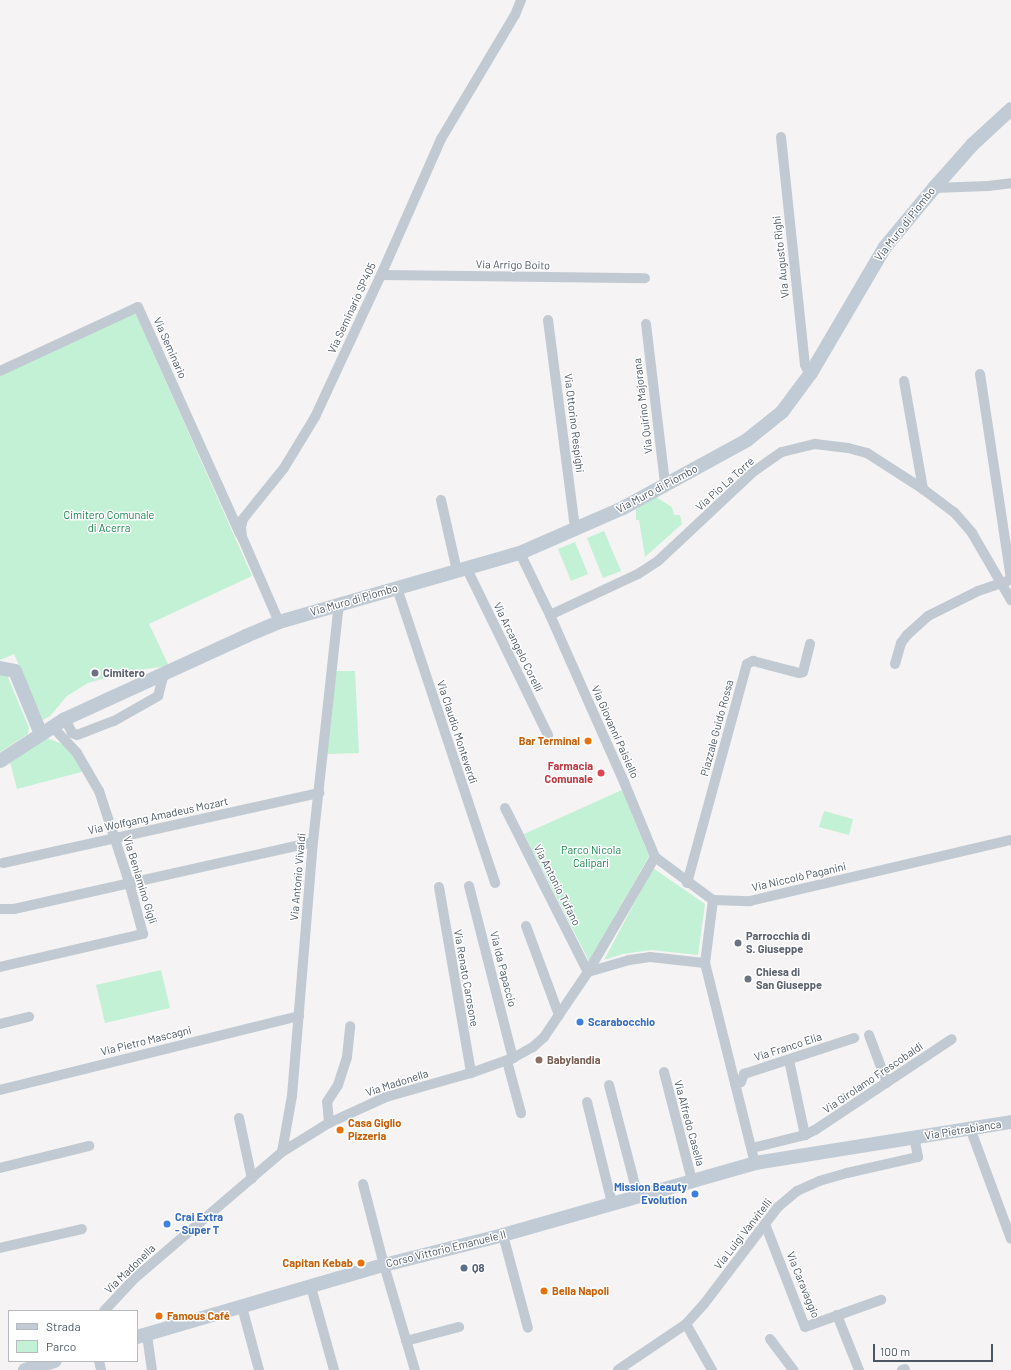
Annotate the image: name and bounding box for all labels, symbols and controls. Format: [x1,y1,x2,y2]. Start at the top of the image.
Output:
street label: Via Muro di Piombo [872,184,938,264]
street label: Via Augusto Righi [770,215,792,299]
street label: Via Arrigo Boito [476,258,550,272]
street label: Via Seminario SP405 [325,260,379,356]
street label: Via Seminario [151,315,189,381]
street label: Via Quirino Majorana [631,357,655,455]
street label: Via Ottorino Respighi [561,373,587,473]
street label: Via Pio La Torre [693,454,757,514]
street label: Via Muro di Piombo [614,462,700,516]
park label: Cimitero Comunale di Acerra [64,509,154,535]
street label: Via Muro di Piombo [309,581,399,619]
street label: Via Arcangelo Corelli [491,600,545,694]
place label: Cimitero [103,666,145,680]
marker: Cimitero [90,668,100,678]
street label: Piazzale Guido Rossa [698,678,736,778]
street label: Via Claudio Monteverdi [434,679,480,785]
street label: Via Giovanni Paisiello [589,684,641,780]
place label: Bar Terminal [519,734,580,748]
marker: Bar Terminal [583,736,593,746]
place label: Farmacia Comunale [545,760,593,786]
marker: Farmacia Comunale [596,768,606,778]
street label: Via Wolfgang Amadeus Mozart [87,795,229,837]
street label: Via Antonio Vivaldi [288,833,308,921]
street label: Via Beniamino Gigli [120,835,160,925]
street label: Via Antonio Tufano [531,842,583,928]
park label: Parco Nicola Calipari [561,844,621,870]
street label: Via Niccolò Paganini [751,860,847,894]
street label: Via Renato Carosone [451,928,481,1028]
street label: Via Ida Papaccio [487,930,519,1008]
place label: Parrocchia di S. Giuseppe [746,930,810,956]
marker: Parrocchia di S. Giuseppe [733,938,743,948]
place label: Chiesa di San Giuseppe [756,966,822,992]
marker: Chiesa di San Giuseppe [743,974,753,984]
place label: Scarabocchio [588,1015,655,1029]
marker: Scarabocchio [575,1017,585,1027]
street label: Via Pietro Mascagni [99,1023,193,1059]
street label: Via Franco Elia [753,1030,823,1064]
street label: Via Girolamo Frescobaldi [821,1040,925,1116]
place label: Babylandia [547,1053,600,1067]
marker: Babylandia [534,1055,544,1065]
street label: Via Madonella [364,1067,430,1099]
street label: Via Alfredo Casella [671,1079,707,1167]
place label: Casa Giglio Pizzeria [348,1117,401,1143]
street label: Via Pietrabianca [924,1117,1002,1143]
marker: Casa Giglio Pizzeria [335,1125,345,1135]
place label: Mission Beauty Evolution [614,1181,687,1207]
marker: Mission Beauty Evolution [690,1189,700,1199]
street label: Via Luigi Vanvitelli [711,1196,775,1272]
place label: Crai Extra - Super T [175,1211,223,1237]
marker: Crai Extra - Super T [162,1219,172,1229]
street label: Corso Vittorio Emanuele II [384,1228,508,1270]
street label: Via Madonella [102,1242,158,1296]
street label: Via Caravaggio [784,1250,822,1320]
place label: Capitan Kebab [283,1256,353,1270]
marker: Capitan Kebab [356,1258,366,1268]
place label: Q8 [472,1261,484,1275]
marker: Q8 [459,1263,469,1273]
place label: Bella Napoli [552,1284,609,1298]
marker: Bella Napoli [539,1286,549,1296]
place label: Famous Café [167,1309,230,1323]
legend [8,1310,138,1362]
marker: Famous Café [154,1311,164,1321]
text: Strada [46,1319,81,1333]
scale bar [875,1336,995,1362]
text: Parco [46,1339,76,1353]
text: 100 m [880,1344,910,1358]

